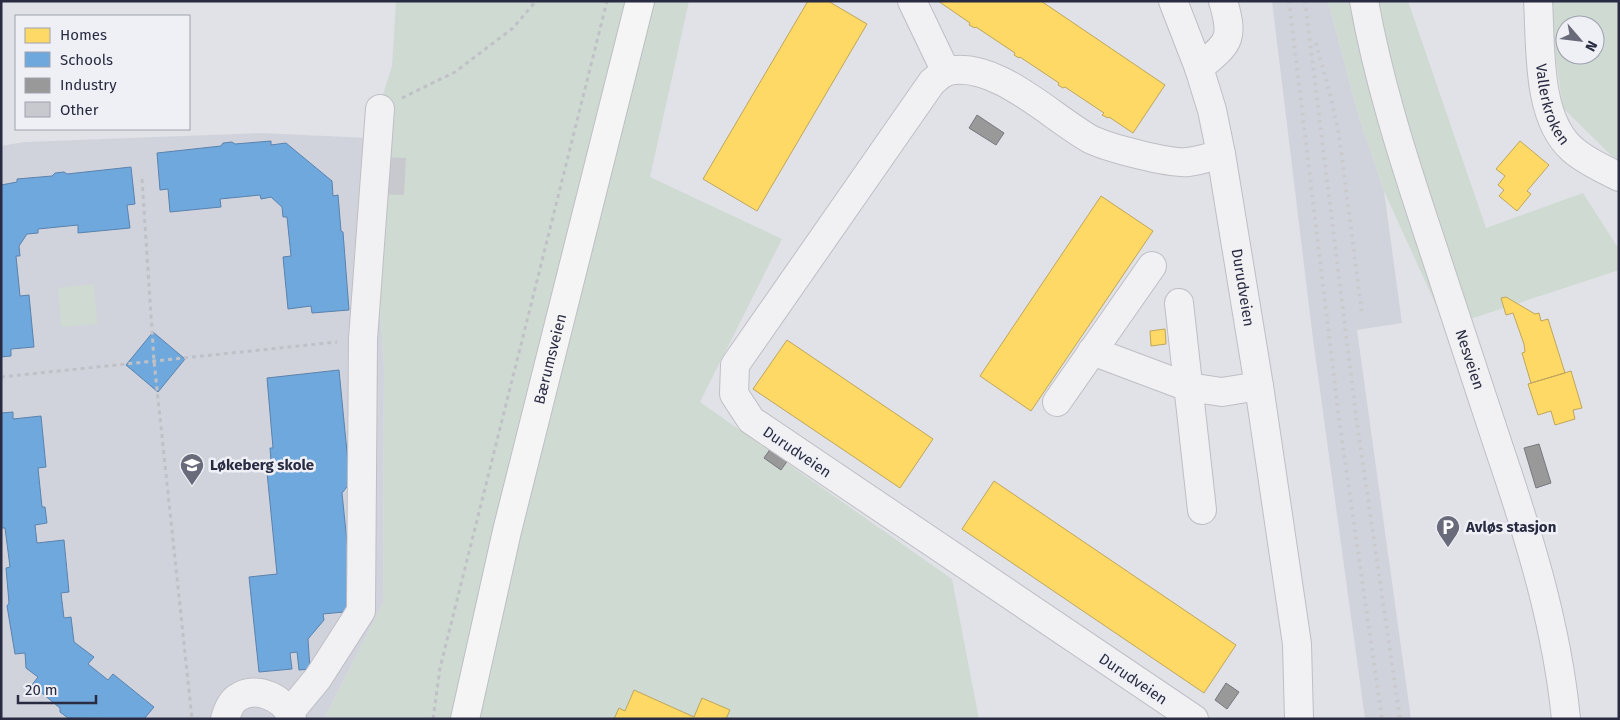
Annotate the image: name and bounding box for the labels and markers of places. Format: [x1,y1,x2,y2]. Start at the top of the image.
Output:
school or university icon: Løkeberg skole [179,452,205,486]
place label: Løkeberg skole [210,456,314,474]
parking icon: Avløs stasjon [1435,514,1461,548]
place label: Avløs stasjon [1465,518,1556,536]

